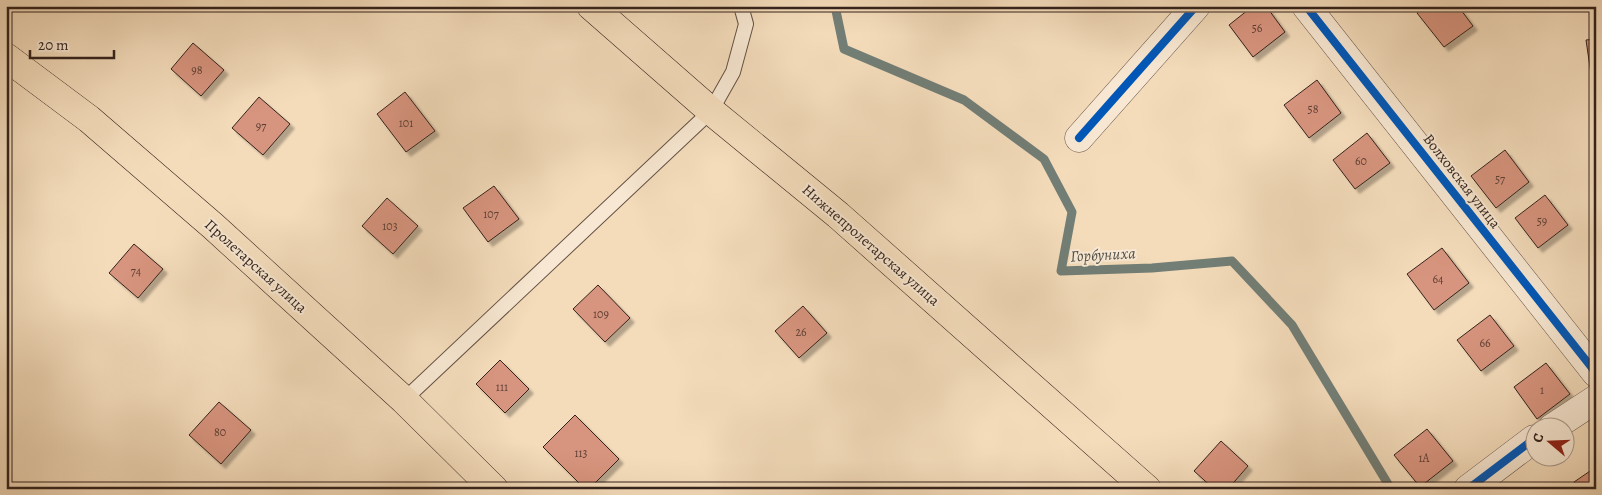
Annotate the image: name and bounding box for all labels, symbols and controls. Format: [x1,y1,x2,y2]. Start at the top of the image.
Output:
house number: 56 [1252,20,1263,36]
scale bar [30,28,114,60]
text: 20 m [38,35,69,55]
house number: 98 [191,62,203,78]
house number: 58 [1308,101,1319,117]
house number: 101 [399,115,413,131]
house number: 97 [256,118,267,134]
street label: Волховская улица [1419,130,1505,233]
house number: 60 [1355,153,1367,169]
house number: 57 [1495,171,1506,187]
street label: Нижнепролетарская улица [798,180,944,310]
house number: 107 [483,206,500,222]
house number: 59 [1537,213,1547,229]
street label: Пролетарская улица [201,215,312,317]
house number: 103 [382,218,398,234]
water label: Горбуниха [1070,242,1136,268]
house number: 74 [131,263,142,279]
house number: 64 [1433,271,1444,287]
house number: 109 [593,306,609,322]
house number: 26 [795,324,807,340]
house number: 66 [1479,335,1491,351]
house number: 111 [496,379,508,395]
house number: 1 [1540,382,1544,398]
north arrow [1524,418,1574,468]
house number: 80 [214,424,226,440]
text: С [1528,430,1549,445]
house number: 113 [574,445,588,461]
house number: 1А [1418,450,1431,466]

